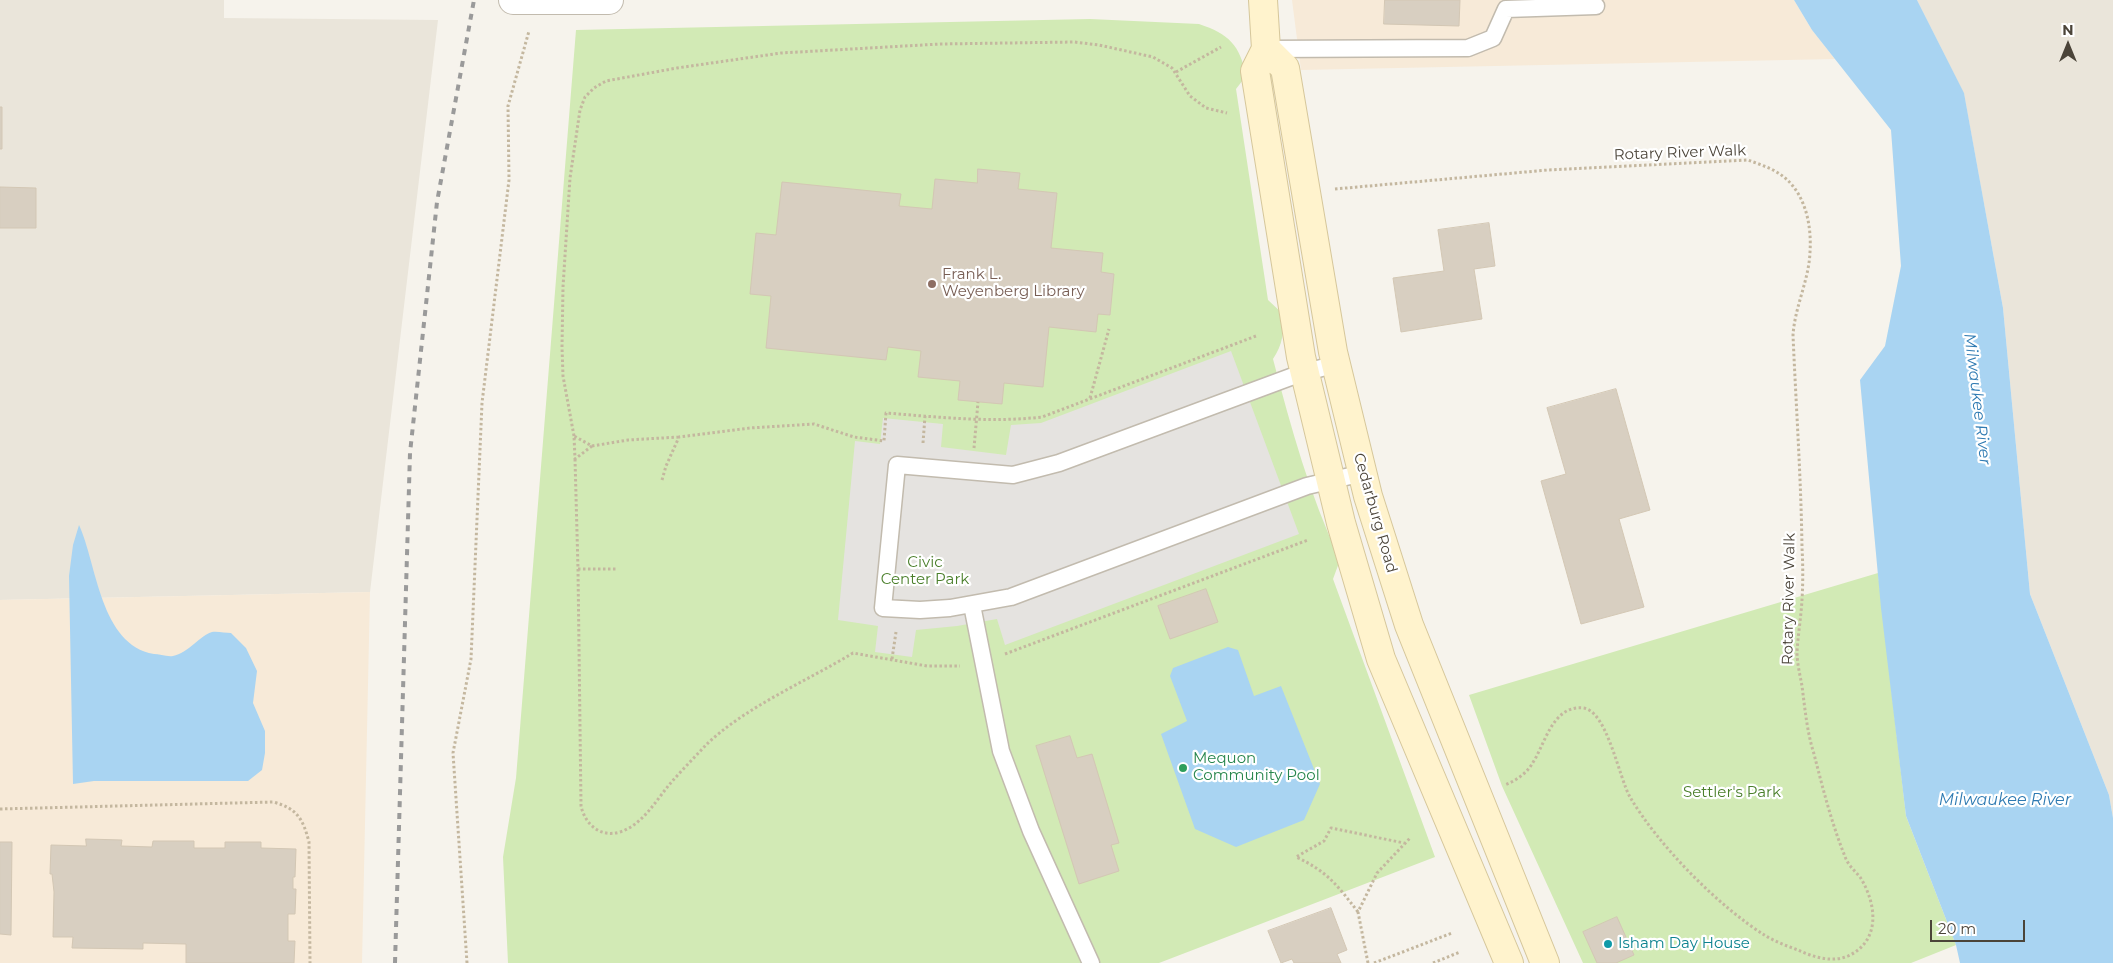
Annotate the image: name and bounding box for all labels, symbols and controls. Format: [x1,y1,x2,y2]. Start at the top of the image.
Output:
north arrow [2043,20,2093,70]
text: N [2062,21,2074,39]
street label: Rotary River Walk [1614,142,1746,164]
place label: Frank L. Weyenberg Library [942,266,1085,301]
marker: Frank L. Weyenberg Library [926,278,938,290]
water label: Milwaukee River [1959,332,1995,466]
street label: Cedarburg Road [1349,451,1401,575]
street label: Rotary River Walk [1779,533,1799,665]
park label: Civic Center Park [881,554,969,589]
place label: Mequon Community Pool [1193,750,1320,785]
marker: Mequon Community Pool [1177,762,1189,774]
park label: Settler's Park [1683,784,1781,802]
water label: Milwaukee River [1939,790,2071,810]
scale bar [1933,910,2028,942]
text: 20 m [1938,919,1976,938]
place label: Isham Day House [1618,935,1750,953]
marker: Isham Day House [1602,938,1614,950]

